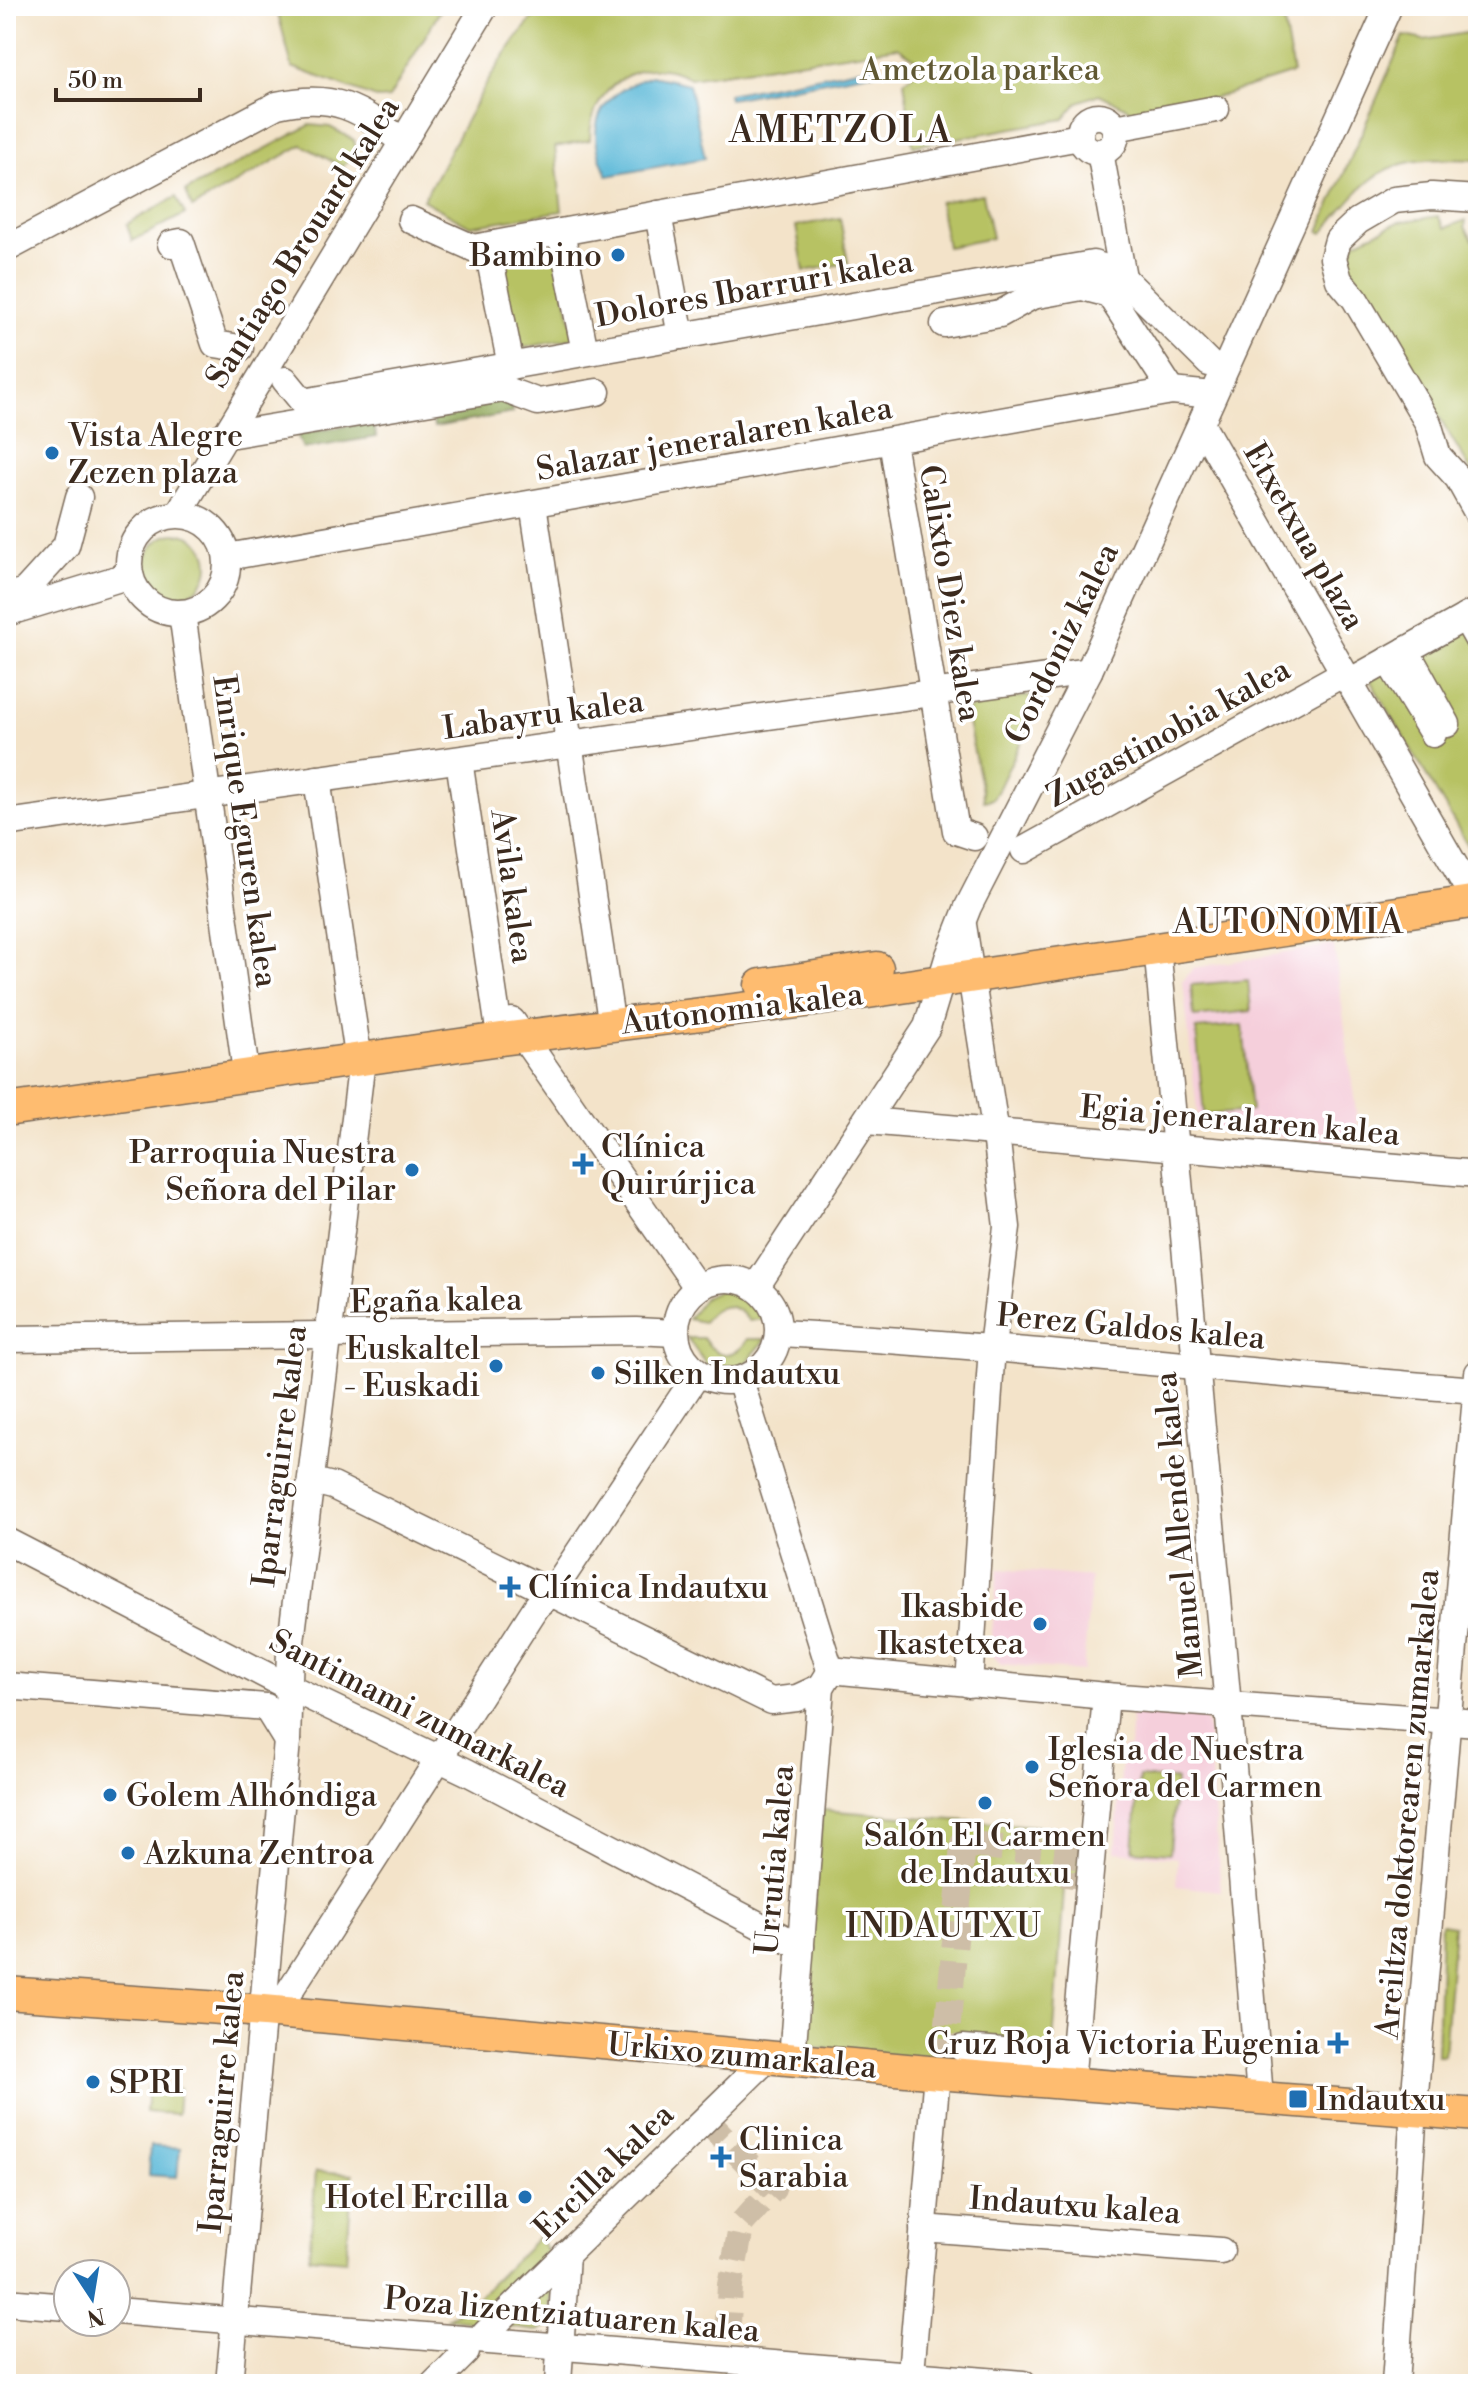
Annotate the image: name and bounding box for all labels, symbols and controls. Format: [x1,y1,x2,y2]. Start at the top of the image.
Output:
park label: Ametzola parkea [859,50,1101,90]
scale bar [56,52,200,102]
text: 50 m [68,66,123,96]
street label: Santiago Brouard kalea [197,89,409,395]
district label: AMETZOLA [728,109,953,154]
place label: Bambino [468,236,602,276]
street label: Dolores Ibarruri kalea [592,241,917,337]
marker: Bambino [609,246,627,264]
street label: Salazar jeneralaren kalea [533,388,896,490]
place label: Vista Alegre Zezen plaza [67,416,243,493]
street label: Etxetxua plaza [1234,436,1374,638]
marker: Vista Alegre Zezen plaza [43,444,61,462]
street label: Calixto Diez kalea [910,462,990,725]
street label: Gordoniz kalea [996,536,1128,750]
street label: Zugastinobia kalea [1040,649,1298,816]
street label: Enrique Eguren kalea [203,672,287,991]
street label: Labayru kalea [440,681,647,749]
street label: Avila kalea [481,806,543,966]
district label: AUTONOMIA [1172,902,1405,944]
street label: Autonomia kalea [618,974,866,1044]
street label: Egia jeneralaren kalea [1078,1087,1402,1155]
place label: Clínica Quirúrjica [601,1127,757,1204]
place label: Parroquia Nuestra Señora del Pilar [129,1133,397,1210]
marker: Clínica Quirúrjica [572,1153,594,1175]
marker: Parroquia Nuestra Señora del Pilar [403,1161,421,1179]
street label: Egaña kalea [349,1279,523,1323]
street label: Perez Galdos kalea [995,1295,1268,1359]
street label: Iparraguirre kalea [244,1322,316,1589]
place label: Euskaltel - Euskadi [344,1329,481,1406]
place label: Silken Indautxu [614,1354,840,1394]
marker: Euskaltel - Euskadi [487,1357,505,1375]
marker: Silken Indautxu [589,1364,607,1382]
street label: Manuel Allende kalea [1146,1370,1212,1679]
street label: Areiltza doktorearen zumarkalea [1367,1567,1449,2042]
place label: Clínica Indautxu [528,1568,768,1608]
marker: Clínica Indautxu [499,1576,521,1598]
place label: Ikasbide Ikastetxea [877,1587,1025,1664]
marker: Ikasbide Ikastetxea [1031,1615,1049,1633]
street label: Santimami zumarkalea [263,1621,577,1807]
place label: Iglesia de Nuestra Señora del Carmen [1048,1730,1322,1807]
marker: Iglesia de Nuestra Señora del Carmen [1023,1758,1041,1776]
street label: Urrutia kalea [747,1763,803,1957]
place label: Golem Alhóndiga [126,1776,378,1816]
marker: Golem Alhóndiga [101,1786,119,1804]
marker: Salón El Carmen de Indautxu [976,1794,994,1812]
place label: Salón El Carmen de Indautxu [864,1816,1106,1893]
place label: Azkuna Zentroa [143,1834,375,1874]
marker: Azkuna Zentroa [119,1844,137,1862]
district label: INDAUTXU [845,1906,1043,1948]
street label: Iparraguirre kalea [191,1969,253,2235]
street label: Urkixo zumarkalea [605,2024,879,2088]
place label: Cruz Roja Victoria Eugenia [927,2024,1321,2064]
marker: Cruz Roja Victoria Eugenia [1327,2032,1349,2054]
place label: SPRI [109,2063,184,2103]
marker: SPRI [84,2073,102,2091]
place label: Indautxu [1316,2080,1446,2120]
marker: Indautxu [1287,2088,1309,2110]
street label: Ercilla kalea [525,2094,683,2249]
place label: Clinica Sarabia [739,2120,849,2197]
marker: Clinica Sarabia [710,2146,732,2168]
place label: Hotel Ercilla [325,2178,510,2218]
street label: Indautxu kalea [968,2179,1183,2233]
marker: Hotel Ercilla [516,2188,534,2206]
north arrow [52,2258,132,2338]
street label: Poza lizentziatuaren kalea [382,2279,762,2351]
text: N [84,2301,107,2331]

